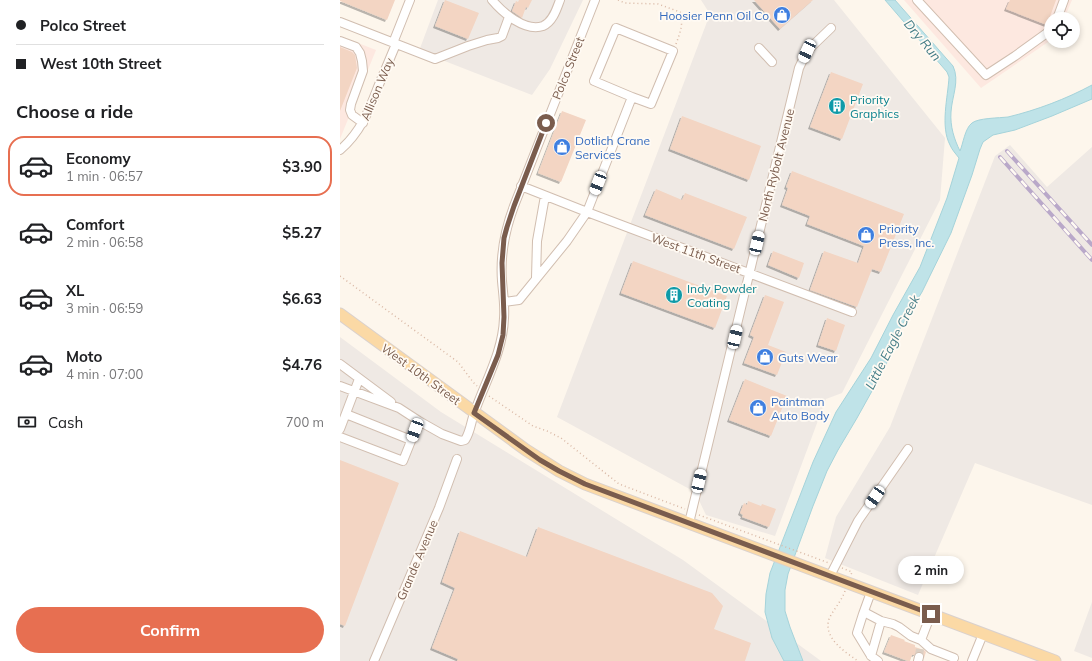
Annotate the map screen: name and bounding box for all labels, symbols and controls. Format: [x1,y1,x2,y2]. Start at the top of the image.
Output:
shop icon: Hoosier Penn Oil Co [772,5,792,25]
place label: Hoosier Penn Oil Co [659,8,769,23]
map controls [1044,12,1080,48]
button: locate [1044,12,1080,48]
text: Polco Street [40,16,126,35]
water label: Dry Run [901,16,945,64]
street label: Polco Street [549,34,587,102]
car [796,38,818,64]
text: West 10th Street [40,54,161,73]
street label: Allison Way [357,55,397,123]
place label: Priority Graphics [850,92,899,121]
building icon: Priority Graphics [827,96,847,116]
text: Choose a ride [16,100,133,123]
street label: North Rybolt Avenue [755,107,797,223]
route start [537,114,555,132]
place label: Dotlich Crane Services [575,133,650,162]
shop icon: Dotlich Crane Services [552,137,572,157]
icon: car [18,148,54,184]
text: Economy [66,149,131,168]
text: $3.90 [282,157,322,176]
text: 1 min · 06:57 [66,168,143,184]
car [588,170,608,196]
icon: car [18,214,54,250]
text: Comfort [66,215,124,234]
place label: Priority Press, Inc. [879,221,934,250]
text: $5.27 [282,223,322,242]
shop icon: Priority Press, Inc. [856,225,876,245]
street label: West 11th Street [649,230,743,276]
car [748,230,766,256]
text: 2 min · 06:58 [66,234,143,250]
icon: car [18,280,54,316]
text: XL [66,281,84,300]
place label: Indy Powder Coating [687,281,757,310]
building icon: Indy Powder Coating [664,285,684,305]
text: $6.63 [282,289,322,308]
water label: Little Eagle Creek [861,292,923,392]
text: 3 min · 06:59 [66,300,143,316]
car [726,324,744,350]
street label: West 10th Street [378,340,464,408]
icon: car [18,346,54,382]
text: Moto [66,347,102,366]
shop icon: Guts Wear [755,347,775,367]
place label: Guts Wear [778,350,838,365]
text: $4.76 [282,355,322,374]
text: 4 min · 07:00 [66,366,143,382]
place label: Paintman Auto Body [771,394,830,423]
shop icon: Paintman Auto Body [748,398,768,418]
icon: cash [16,411,38,433]
text: Cash [48,413,83,432]
text: 700 m [286,414,324,430]
car [405,417,425,443]
car [690,468,708,494]
car [863,484,887,510]
street label: Grande Avenue [393,518,441,602]
callout: 2 min [898,556,964,584]
text: 2 min [914,562,948,578]
route end [922,605,940,623]
button: Confirm [16,607,324,653]

